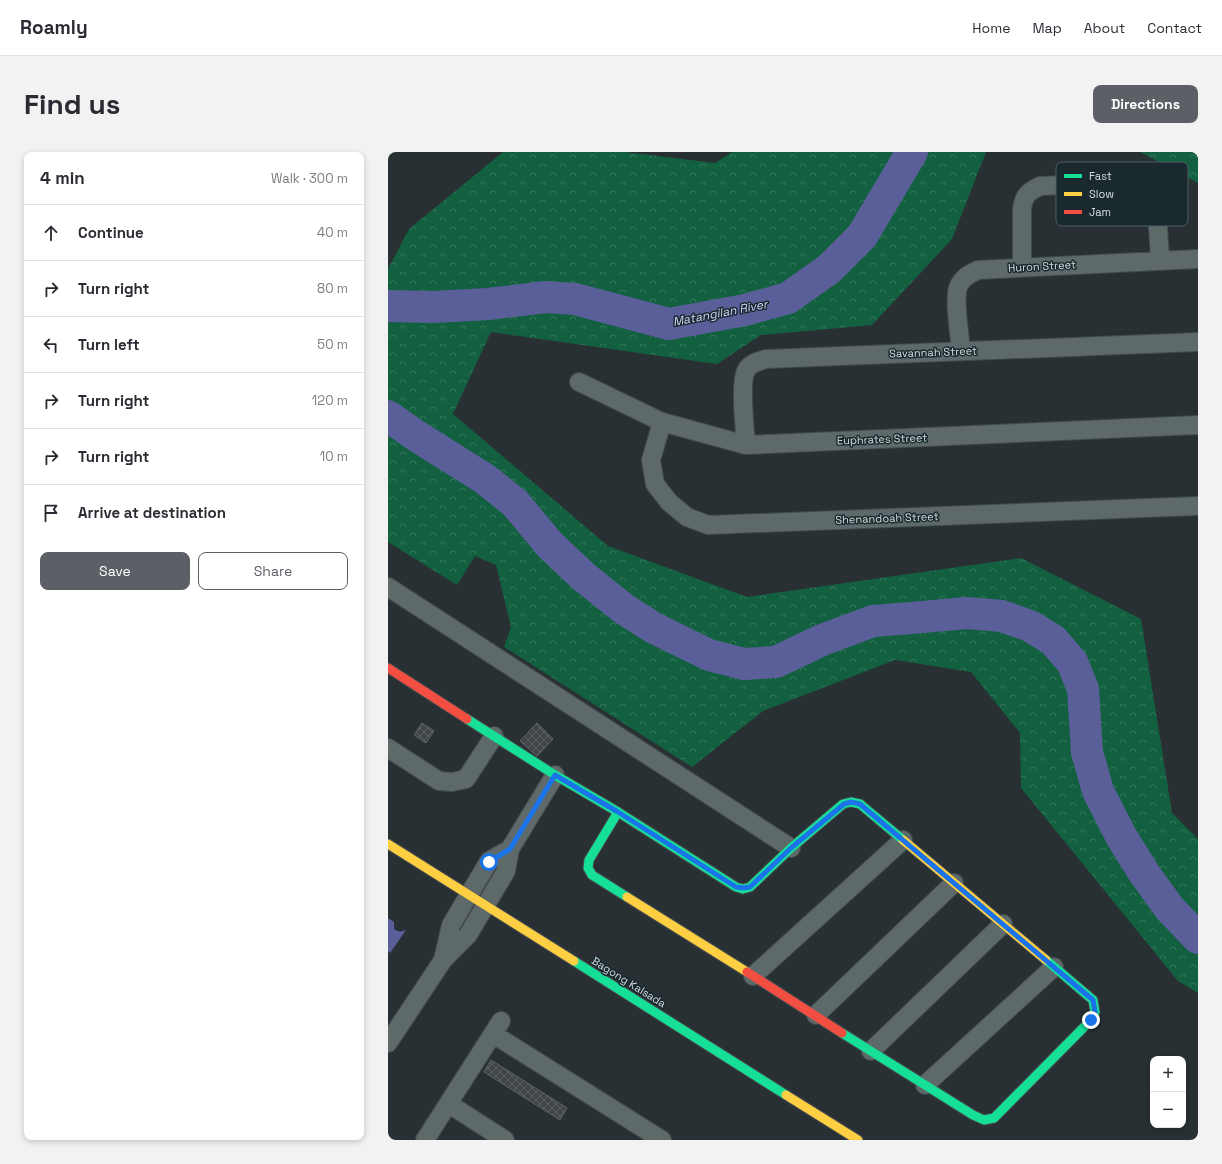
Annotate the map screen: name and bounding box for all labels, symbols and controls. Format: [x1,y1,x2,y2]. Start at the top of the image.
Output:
text: Roamly [20,15,88,40]
text: Home [972,19,1010,37]
text: Map [1032,19,1062,37]
text: About [1084,19,1125,37]
text: Contact [1147,19,1202,37]
button: Directions [1093,85,1198,123]
text: Find us [24,86,121,122]
legend [1056,162,1188,226]
text: 4 min [40,167,85,189]
text: Fast [1089,169,1112,183]
text: Walk · 300 m [271,170,348,187]
text: Slow [1089,187,1114,201]
text: Jam [1089,205,1111,219]
icon: ahead [40,222,62,244]
text: Continue [78,223,144,242]
text: 40 m [317,224,348,241]
street label: Huron Street [1008,257,1076,275]
icon: right [40,278,62,300]
text: Turn right [78,279,149,298]
text: 80 m [317,280,348,297]
water label: Matangilan River [671,296,770,330]
icon: left [40,334,62,356]
text: Turn left [78,335,140,354]
text: 50 m [317,336,348,353]
street label: Savannah Street [889,343,977,361]
icon: right [40,390,62,412]
text: Turn right [78,391,149,410]
text: 120 m [312,392,348,409]
street label: Euphrates Street [837,430,927,448]
icon: right [40,446,62,468]
text: Turn right [78,447,149,466]
text: 10 m [320,448,348,465]
icon: arrive [40,502,62,524]
text: Arrive at destination [78,503,226,522]
street label: Shenandoah Street [835,509,939,527]
button: Save [40,552,190,590]
button: Share [198,552,348,590]
route start [480,853,498,871]
street label: Bagong Kalsada [589,954,669,1011]
route end [1082,1011,1100,1029]
map controls [1150,1056,1186,1128]
button: + [1150,1056,1186,1092]
button: − [1150,1092,1186,1128]

